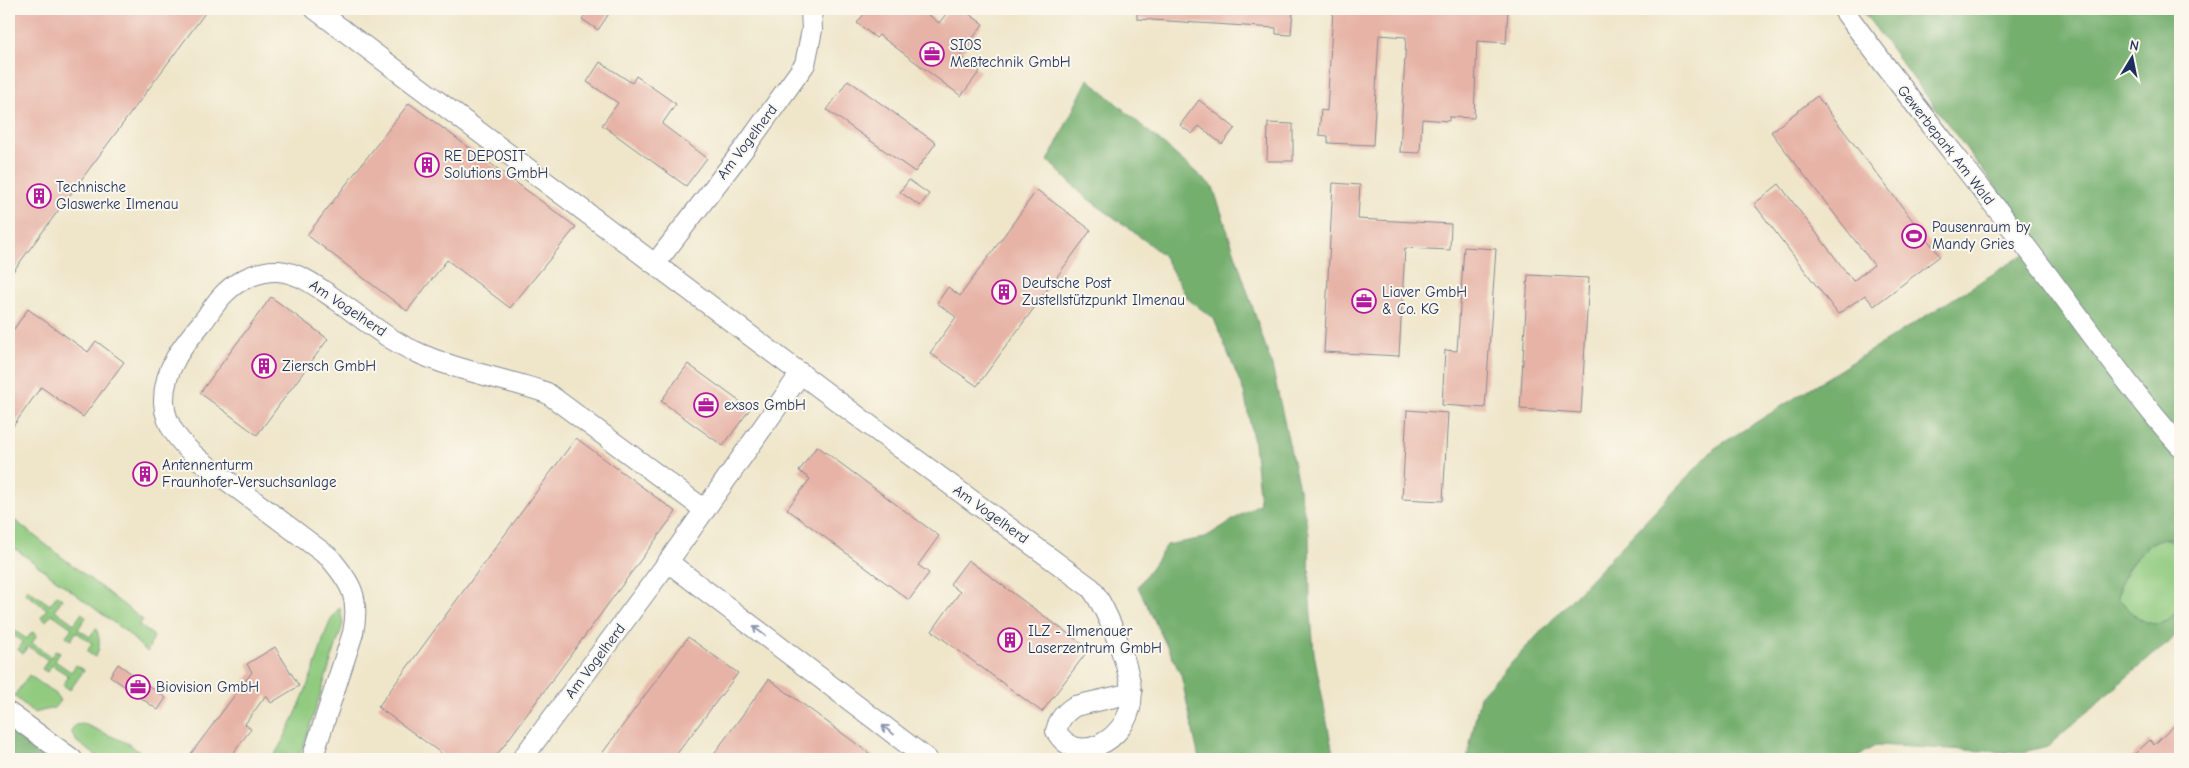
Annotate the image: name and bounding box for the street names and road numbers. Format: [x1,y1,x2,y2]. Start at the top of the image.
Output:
street label: Gewerbepark Am Wald [1894,82,1998,208]
street label: Am Vogelherd [713,101,781,183]
street label: Am Vogelherd [306,276,390,340]
street label: Am Vogelherd [950,481,1032,547]
street label: Am Vogelherd [561,620,629,702]

